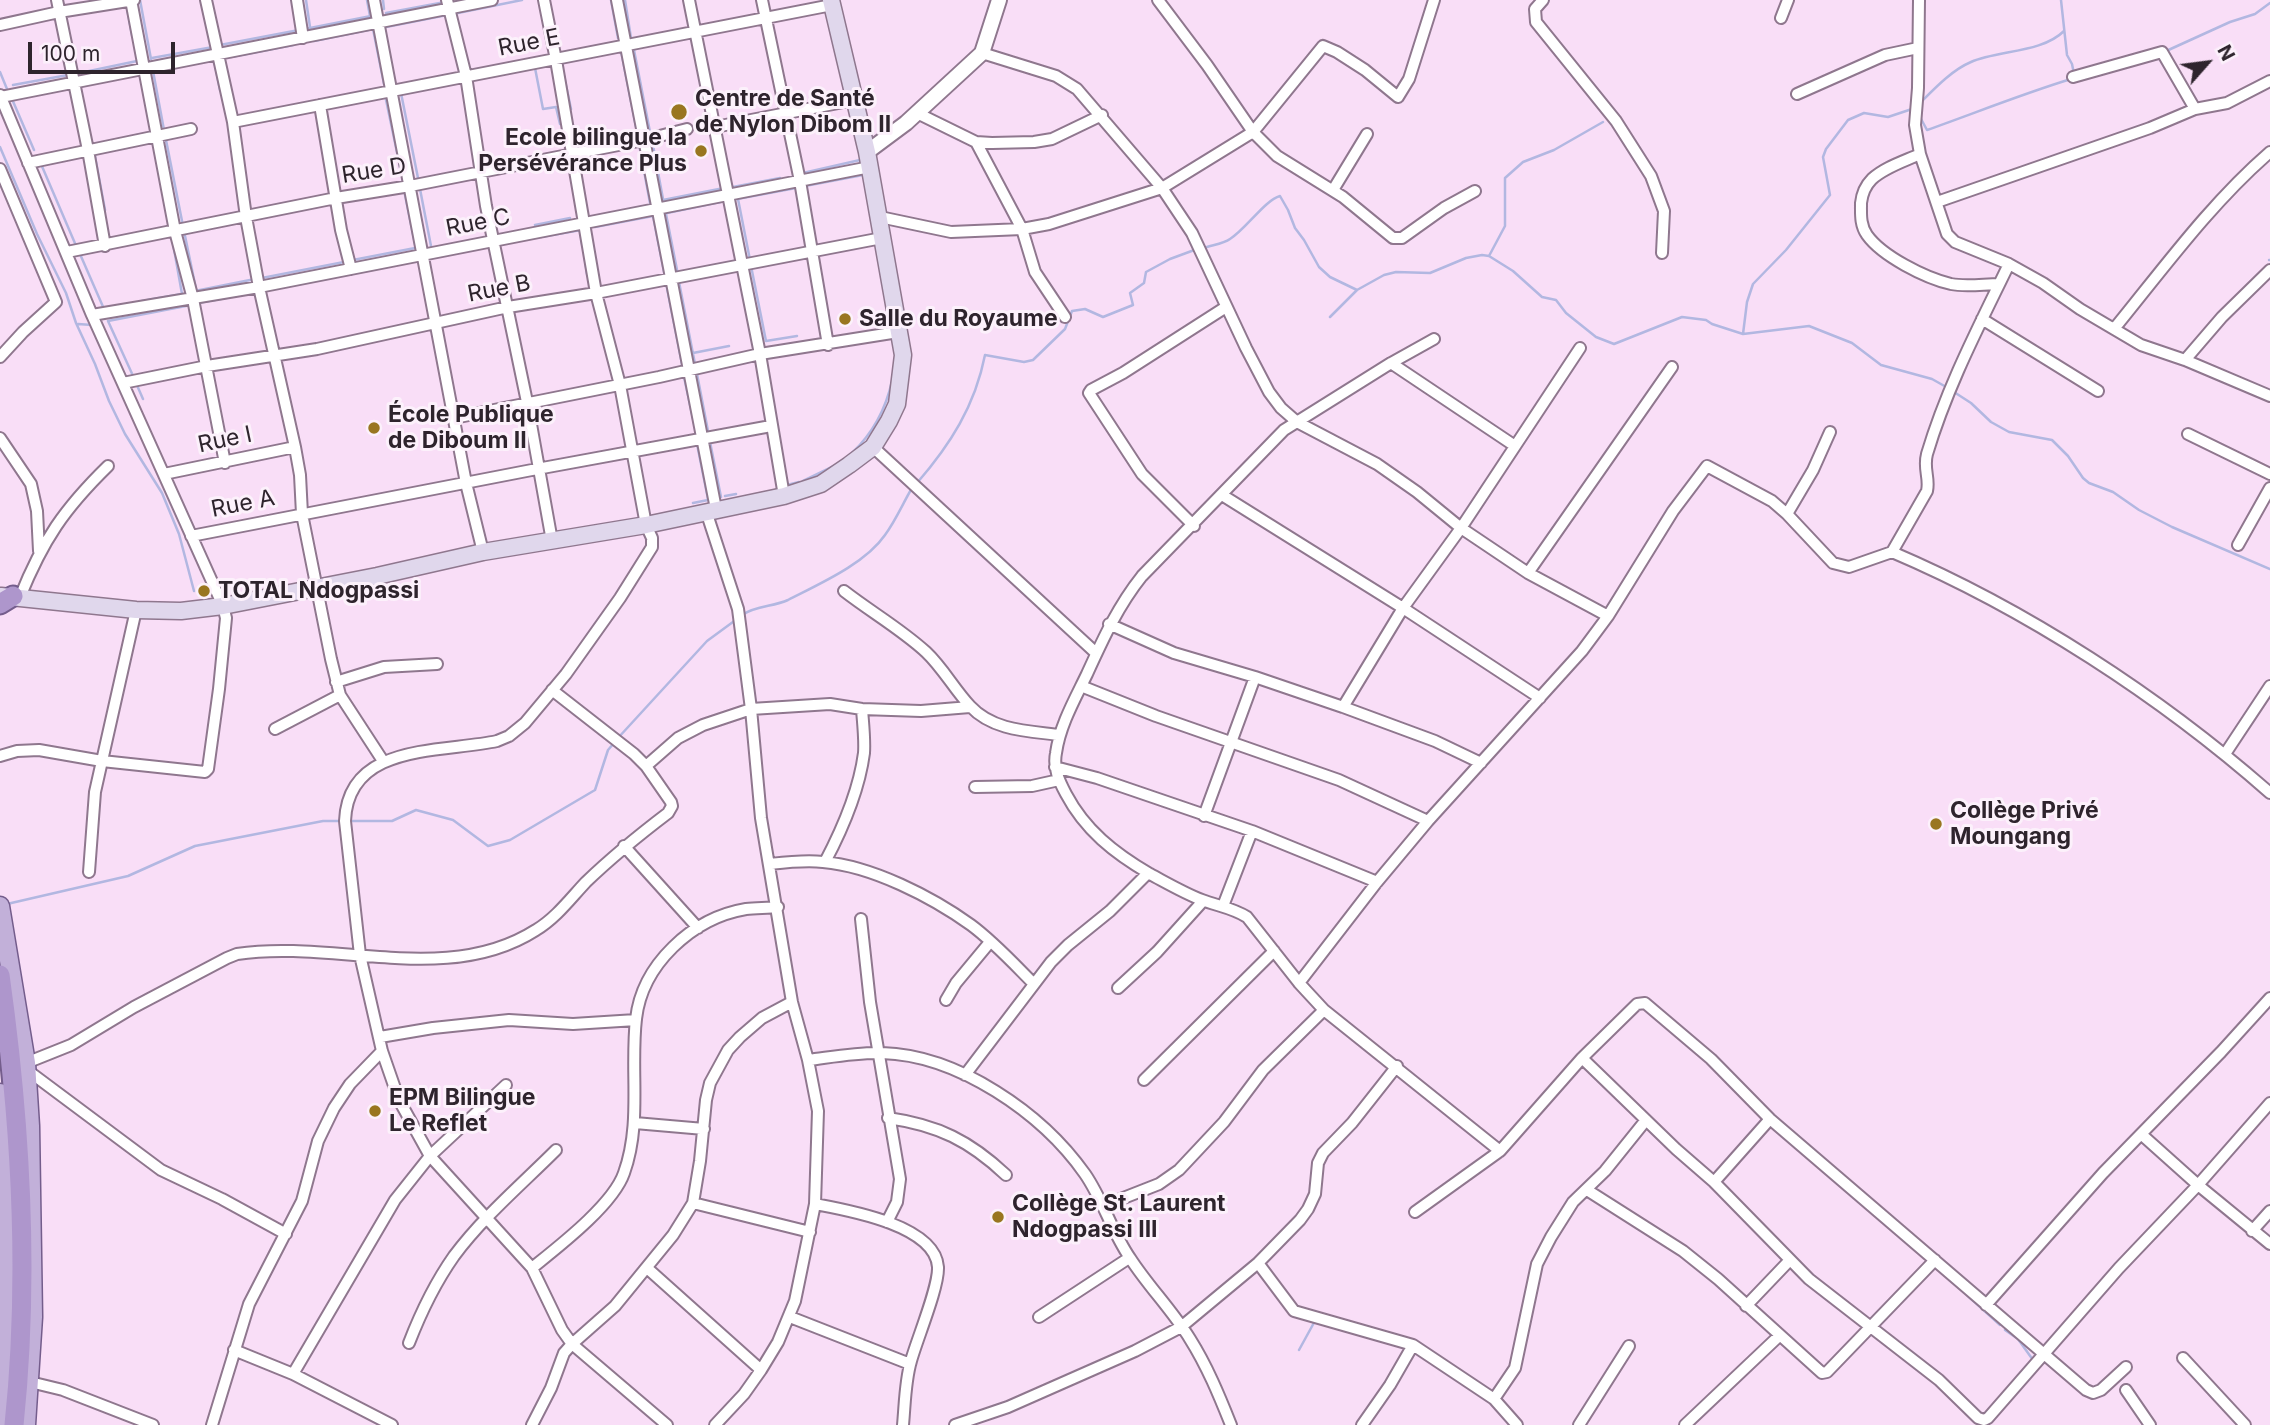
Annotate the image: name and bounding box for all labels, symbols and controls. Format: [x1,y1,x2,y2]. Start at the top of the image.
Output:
street label: Rue E [496,24,562,62]
scale bar [32,28,178,72]
north arrow [2172,28,2242,98]
text: 100 m [41,41,100,66]
text: N [2212,41,2240,65]
place label: Centre de Santé de Nylon Dibom II [695,85,891,139]
marker: Centre de Santé de Nylon Dibom II [669,102,689,122]
place label: Ecole bilingue la Persévérance Plus [478,124,687,178]
marker: Ecole bilingue la Persévérance Plus [693,143,709,159]
street label: Rue D [340,152,408,190]
street label: Rue C [443,203,513,243]
street label: Rue B [465,269,533,309]
place label: Salle du Royaume [859,305,1058,333]
marker: Salle du Royaume [837,311,853,327]
place label: École Publique de Diboum II [388,401,554,455]
marker: École Publique de Diboum II [366,420,382,436]
street label: Rue I [195,421,255,459]
street label: Rue A [209,484,277,524]
place label: TOTAL Ndogpassi [218,577,419,605]
marker: TOTAL Ndogpassi [196,583,212,599]
place label: Collège Privé Moungang [1950,797,2099,851]
marker: Collège Privé Moungang [1928,816,1944,832]
place label: EPM Bilingue Le Reflet [389,1084,536,1138]
marker: EPM Bilingue Le Reflet [367,1103,383,1119]
place label: Collège St. Laurent Ndogpassi III [1012,1190,1226,1244]
marker: Collège St. Laurent Ndogpassi III [990,1209,1006,1225]

